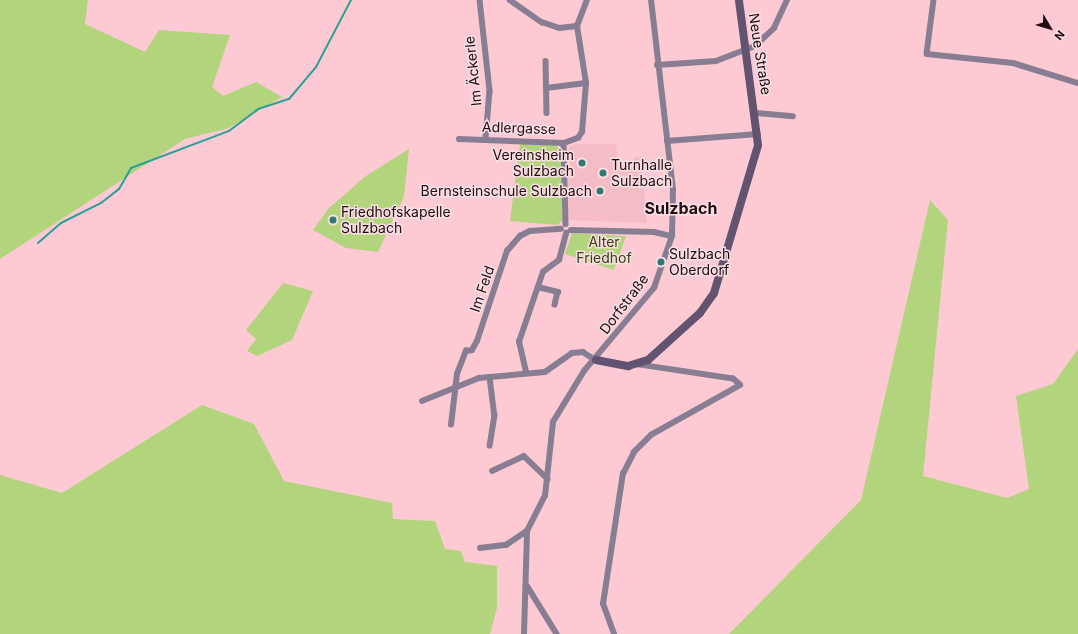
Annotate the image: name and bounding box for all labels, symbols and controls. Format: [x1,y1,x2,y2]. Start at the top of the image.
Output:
north arrow [1030,8,1070,48]
street label: Neue Straße [745,12,775,96]
text: N [1051,28,1068,43]
street label: Im Äckerle [461,35,485,107]
street label: Adlergasse [482,118,556,138]
place label: Vereinsheim Sulzbach [493,147,574,180]
place label: Turnhalle Sulzbach [611,157,672,190]
marker: Vereinsheim Sulzbach [577,158,587,168]
marker: Turnhalle Sulzbach [598,168,608,178]
place label: Bernsteinschule Sulzbach [421,183,592,199]
marker: Bernsteinschule Sulzbach [595,186,605,196]
district label: Sulzbach [645,198,717,218]
place label: Friedhofskapelle Sulzbach [341,204,451,236]
marker: Friedhofskapelle Sulzbach [328,215,338,225]
park label: Alter Friedhof [576,234,632,266]
place label: Sulzbach Oberdorf [669,246,730,278]
marker: Sulzbach Oberdorf [656,257,666,267]
street label: Im Feld [466,264,498,314]
street label: Dorfstraße [596,271,652,337]

